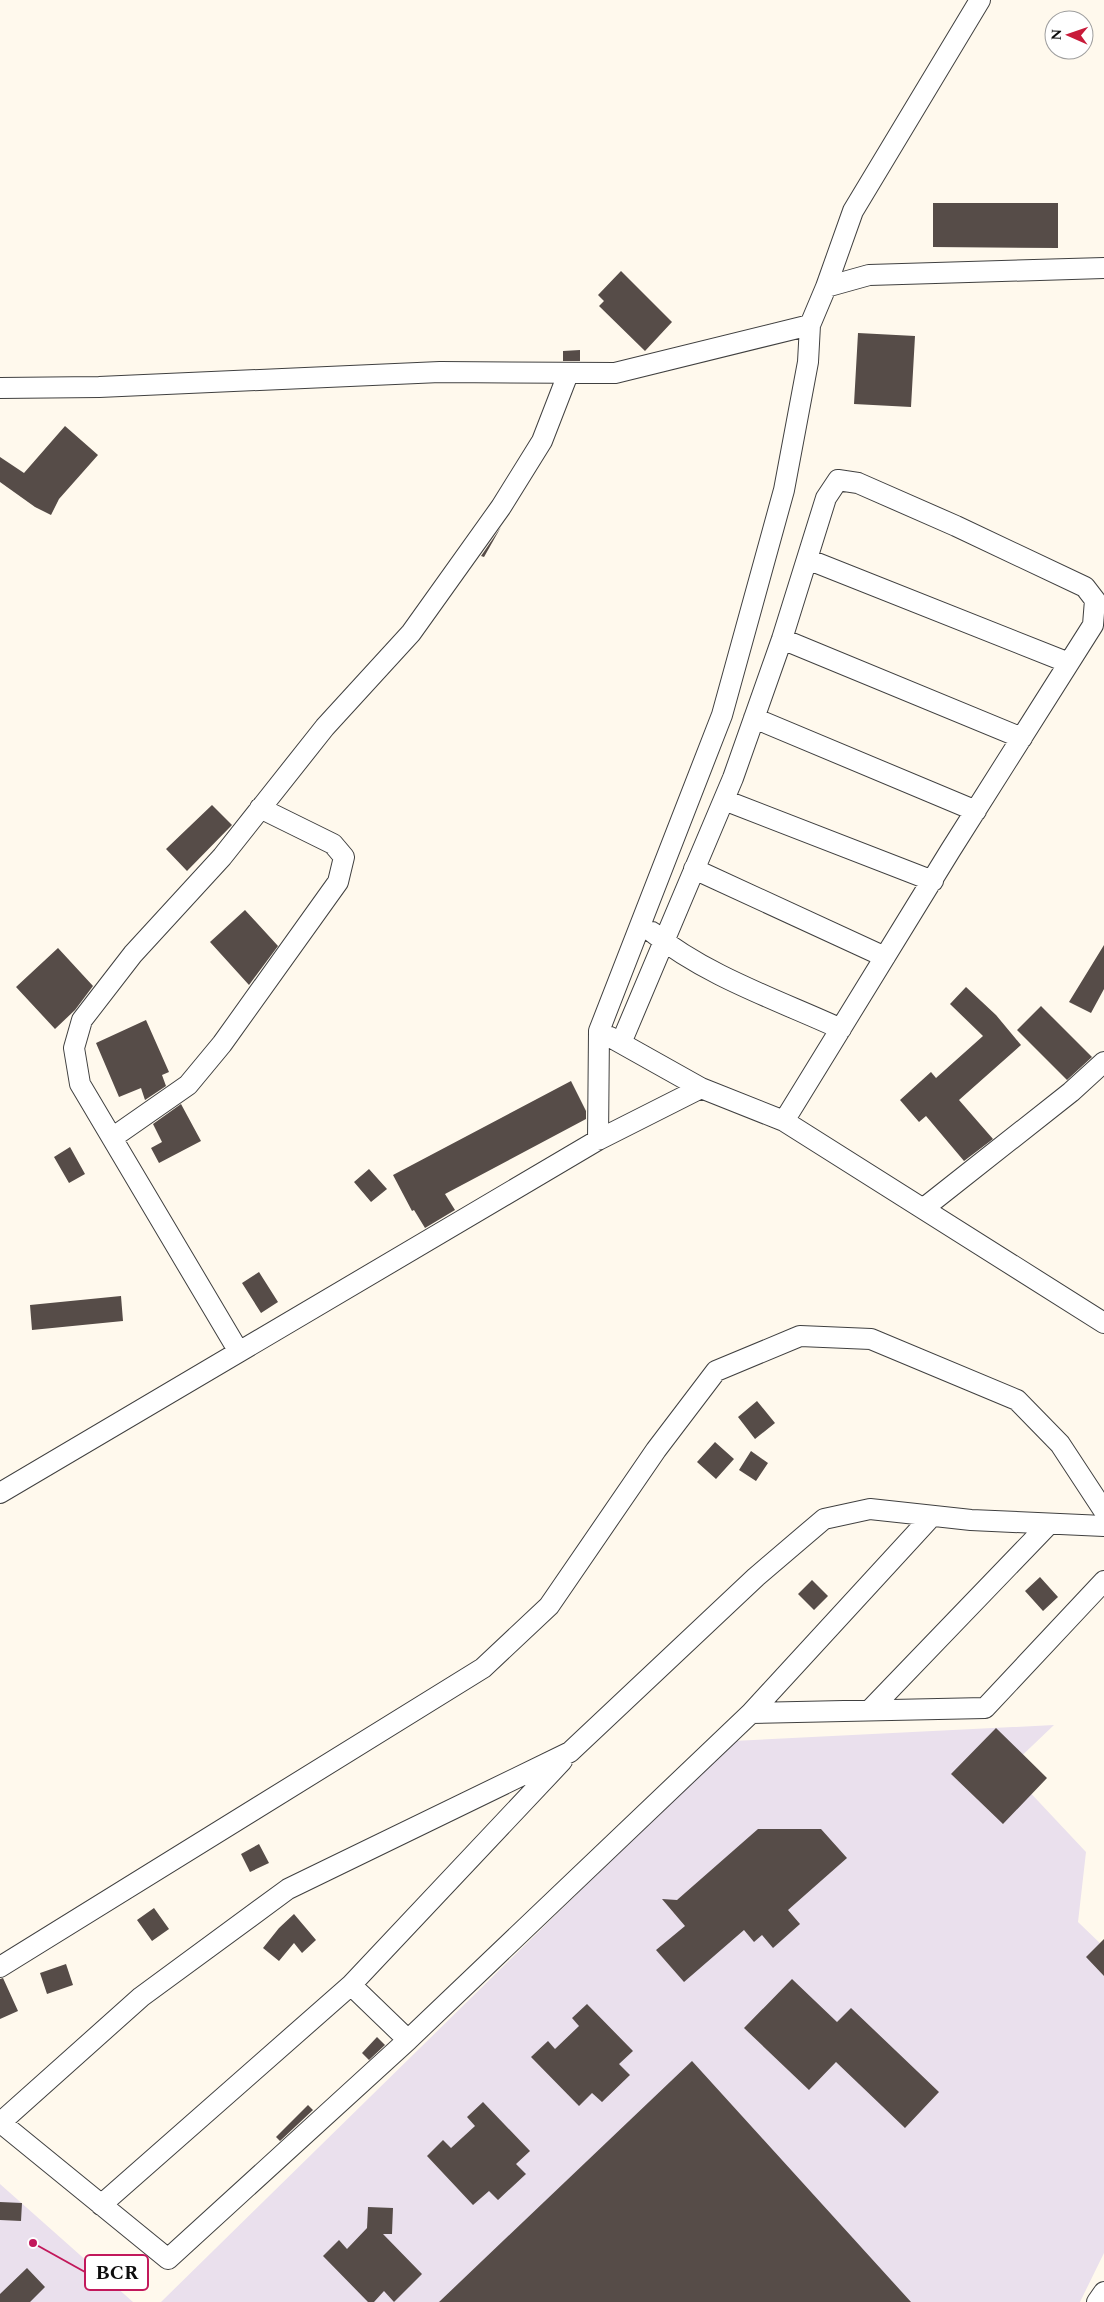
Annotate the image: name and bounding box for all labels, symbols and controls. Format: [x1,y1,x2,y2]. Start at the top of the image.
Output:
north arrow [1044,10,1094,60]
text: N [1046,28,1067,41]
callout: BCR [85,2255,148,2290]
text: BCR [95,2258,139,2288]

